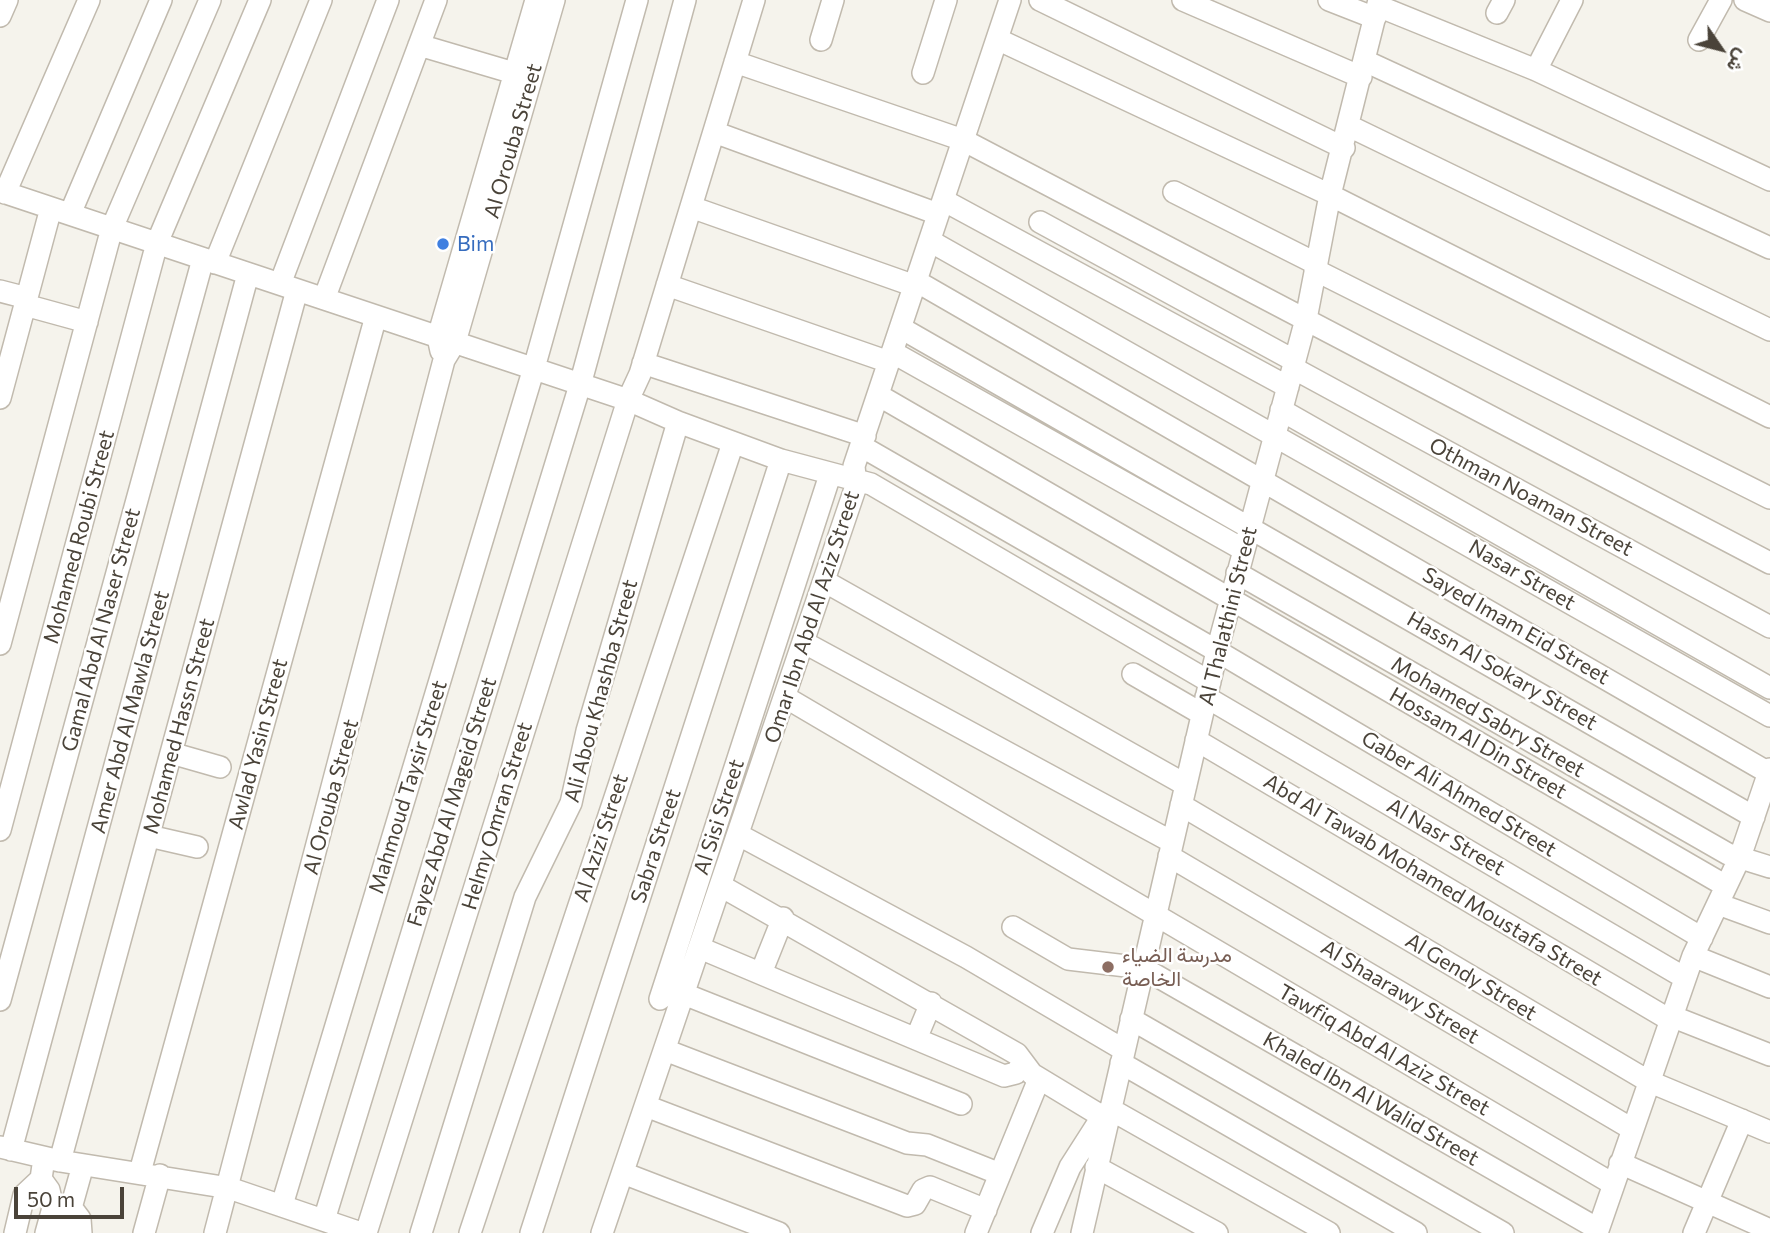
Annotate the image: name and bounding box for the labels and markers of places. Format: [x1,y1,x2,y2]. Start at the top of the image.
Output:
place label: Bim [457,231,494,257]
marker: Bim [435,236,451,252]
place label: مدرسة الضياء الخاصة [1122,942,1232,992]
marker: مدرسة الضياء الخاصة [1100,959,1116,975]

